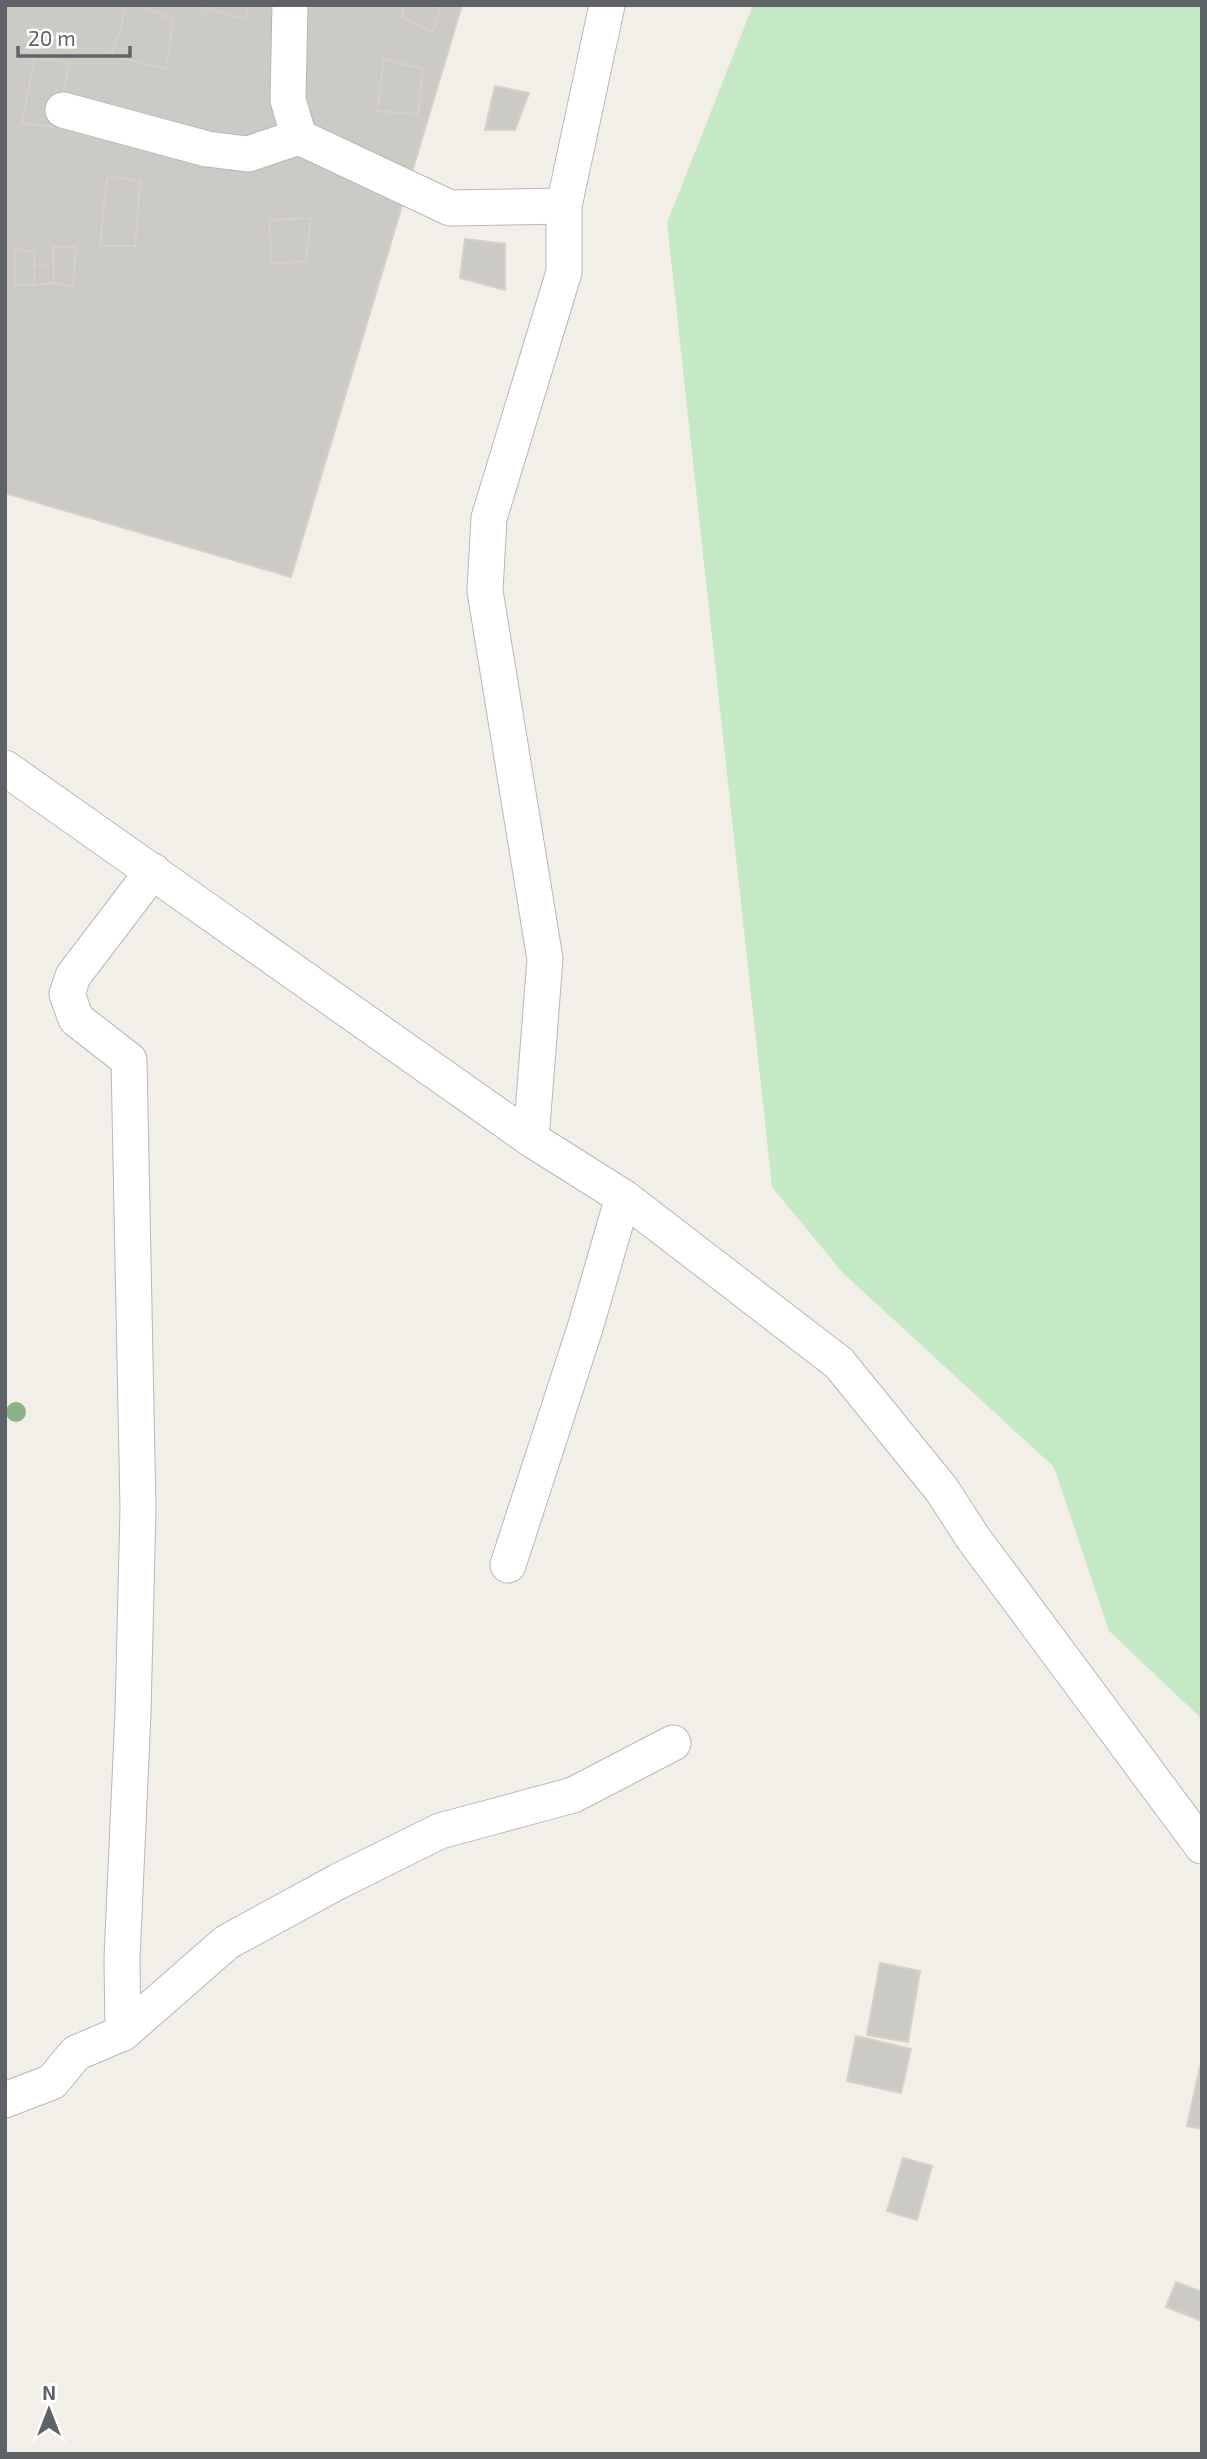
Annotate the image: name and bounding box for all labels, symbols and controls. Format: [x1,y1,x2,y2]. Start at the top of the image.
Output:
scale bar [18,14,130,58]
text: 20 m [28,25,76,50]
north arrow [14,2375,84,2445]
text: N [42,2381,56,2404]

